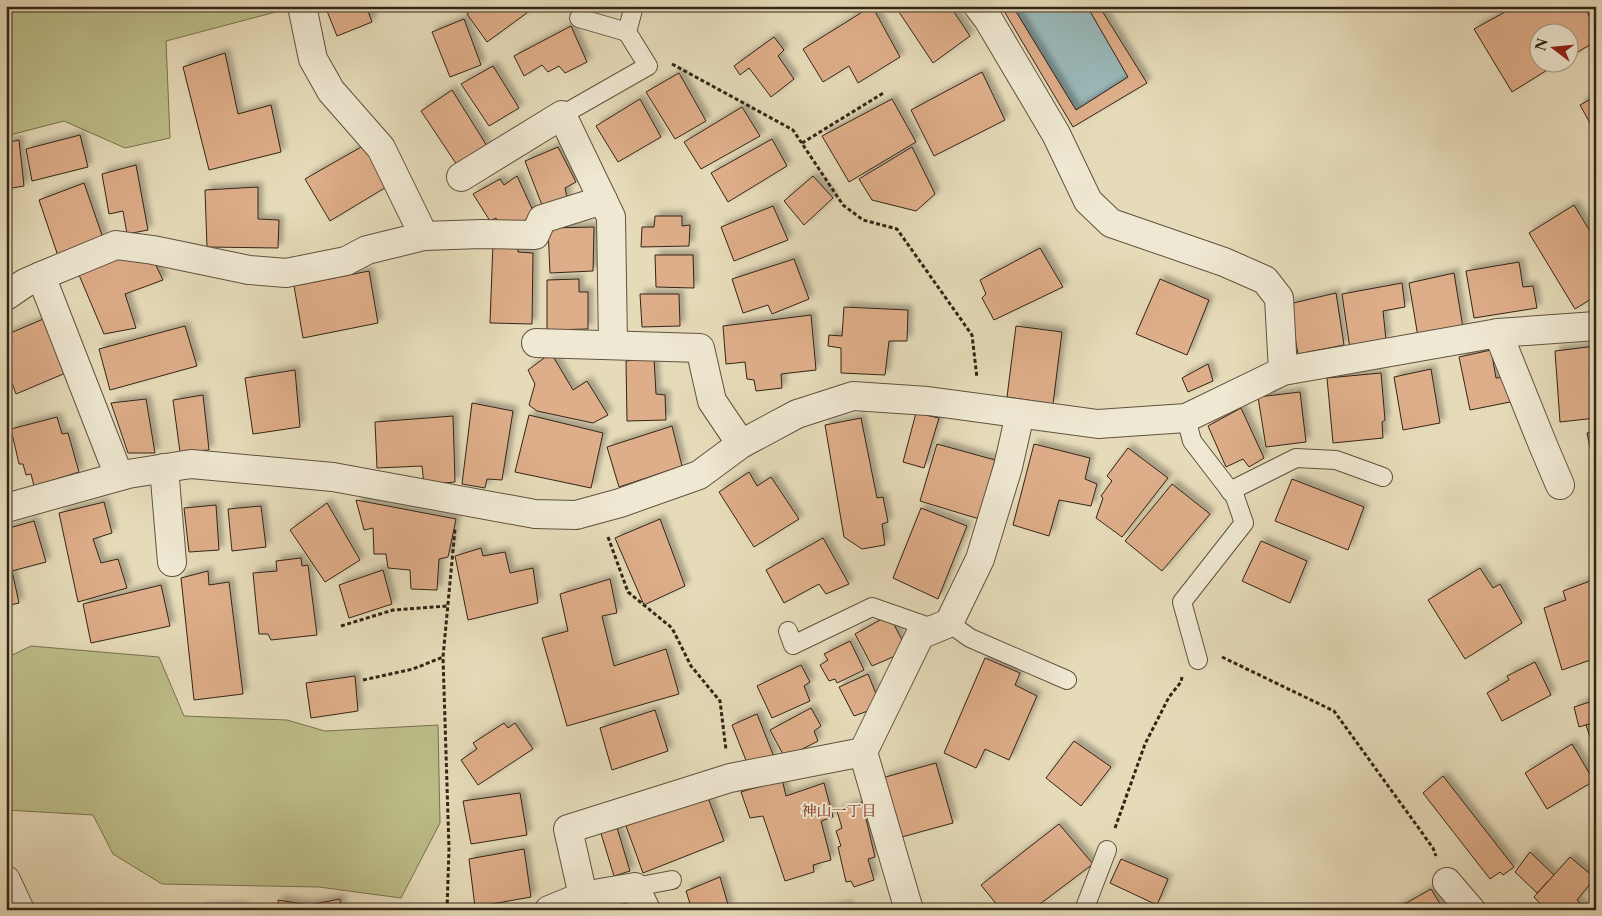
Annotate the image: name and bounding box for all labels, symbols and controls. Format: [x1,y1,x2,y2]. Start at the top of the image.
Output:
north arrow [1530,22,1580,72]
text: N [1531,36,1552,53]
district label: 神山一丁目 [801,801,877,820]

